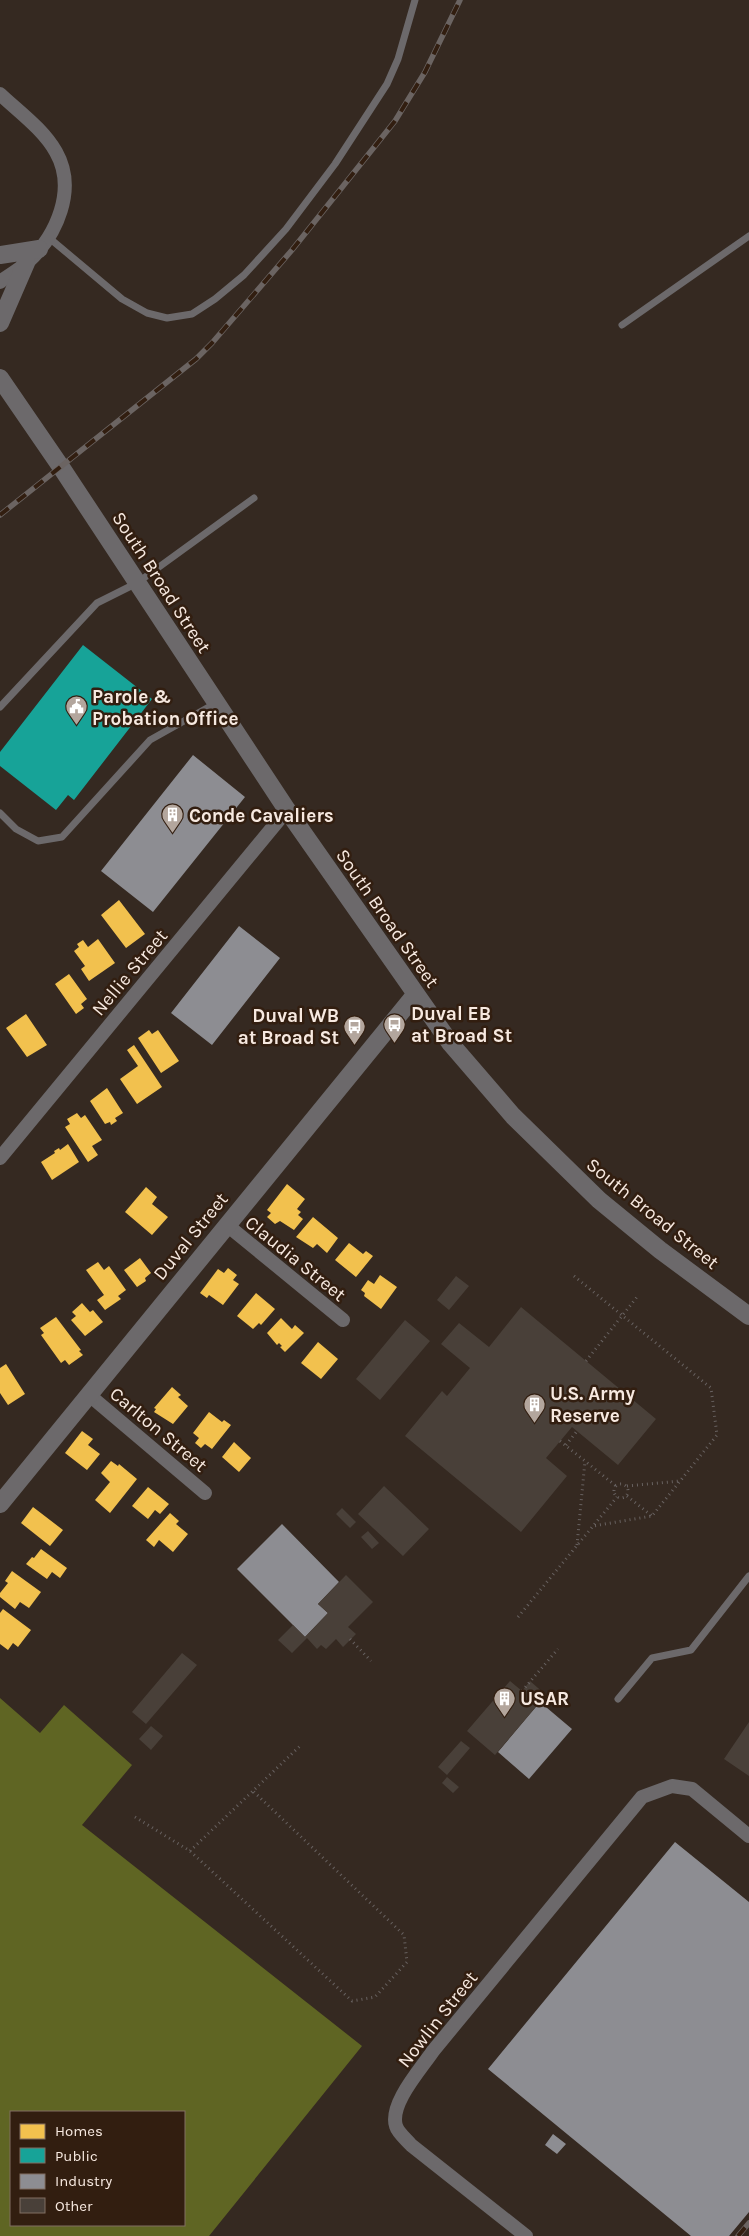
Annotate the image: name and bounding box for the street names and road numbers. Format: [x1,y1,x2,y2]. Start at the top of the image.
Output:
street label: South Broad Street [107,508,215,657]
street label: South Broad Street [331,845,443,992]
street label: Nellie Street [87,925,172,1020]
street label: South Broad Street [582,1154,723,1274]
street label: Duval Street [149,1188,233,1285]
street label: Claudia Street [241,1212,350,1306]
street label: Carlton Street [105,1383,211,1477]
street label: Nowlin Street [393,1967,482,2072]

